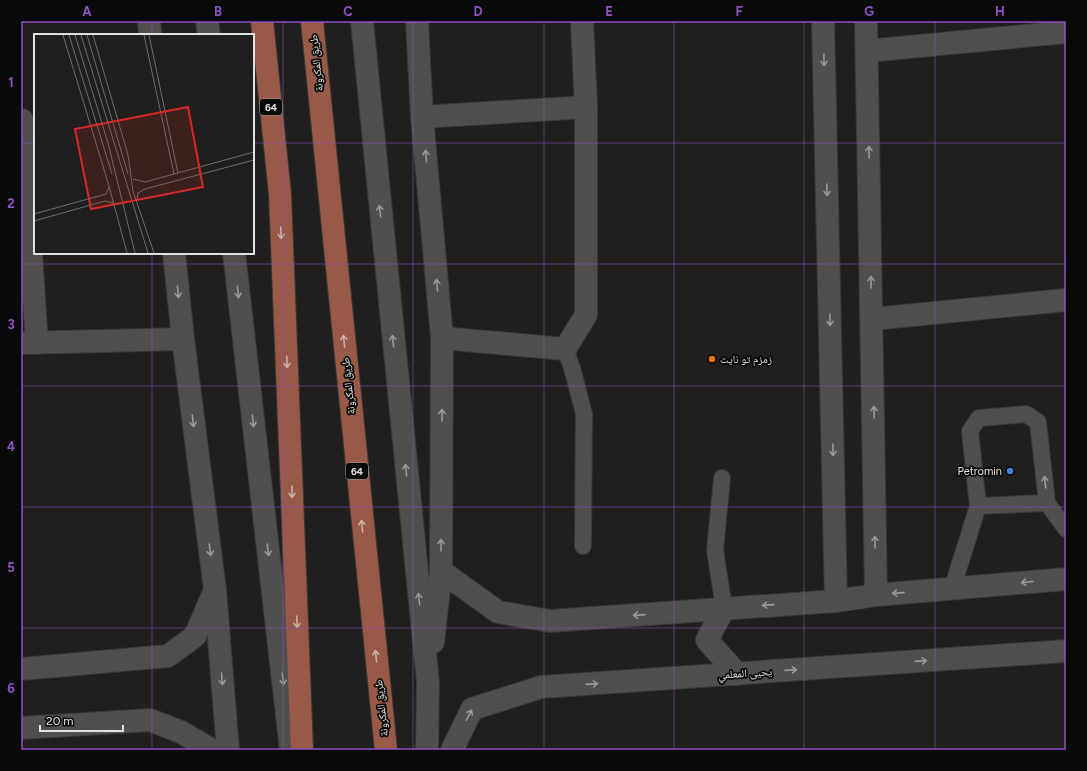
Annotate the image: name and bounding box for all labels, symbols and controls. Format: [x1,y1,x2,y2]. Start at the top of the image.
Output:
text: A [82,4,92,19]
text: B [214,4,222,19]
text: C [343,4,353,19]
text: D [473,4,483,19]
text: E [605,4,613,19]
text: F [735,4,743,19]
text: G [864,4,874,19]
text: H [995,4,1005,19]
inset map [34,34,254,254]
street label: طريق المكرونة [307,34,326,92]
one-way arrow [820,53,828,66]
text: 1 [8,75,14,90]
road number: 64 [260,99,282,115]
one-way arrow [865,146,873,159]
one-way arrow [422,150,429,163]
one-way arrow [823,183,831,196]
text: 2 [7,196,15,211]
one-way arrow [376,205,384,218]
one-way arrow [277,226,285,239]
one-way arrow [868,276,875,289]
one-way arrow [434,279,441,292]
one-way arrow [175,285,182,298]
one-way arrow [234,285,242,298]
one-way arrow [826,313,834,326]
text: 3 [7,317,15,332]
one-way arrow [340,335,348,348]
one-way arrow [389,335,397,348]
place label: زمزم تو نايت [720,353,772,366]
marker: زمزم تو نايت [707,354,717,364]
one-way arrow [283,355,290,368]
street label: طريق المكرونة [339,357,358,415]
one-way arrow [870,406,877,419]
one-way arrow [438,409,446,422]
one-way arrow [190,414,197,427]
one-way arrow [249,414,257,427]
text: 4 [7,439,15,454]
one-way arrow [829,443,837,456]
road number: 64 [346,463,368,479]
one-way arrow [402,464,410,477]
place label: Petromin [957,465,1002,478]
marker: Petromin [1005,466,1015,476]
one-way arrow [1041,476,1049,489]
one-way arrow [288,485,296,498]
one-way arrow [359,520,366,533]
one-way arrow [871,536,879,549]
one-way arrow [437,539,445,552]
one-way arrow [206,543,214,556]
one-way arrow [264,543,272,556]
text: 5 [7,560,15,575]
one-way arrow [1021,579,1034,586]
one-way arrow [892,590,905,597]
one-way arrow [416,593,423,606]
one-way arrow [762,602,775,609]
one-way arrow [633,611,646,618]
one-way arrow [293,615,301,628]
one-way arrow [372,649,380,662]
one-way arrow [914,657,927,664]
street label: يحيى المعلمي [718,665,773,684]
one-way arrow [784,666,797,673]
one-way arrow [219,672,226,685]
one-way arrow [279,672,287,685]
street label: طريق المكرونة [372,679,391,737]
one-way arrow [585,680,598,687]
text: 6 [7,681,15,696]
scale bar [40,707,123,733]
one-way arrow [466,709,473,721]
text: 20 m [46,714,74,728]

